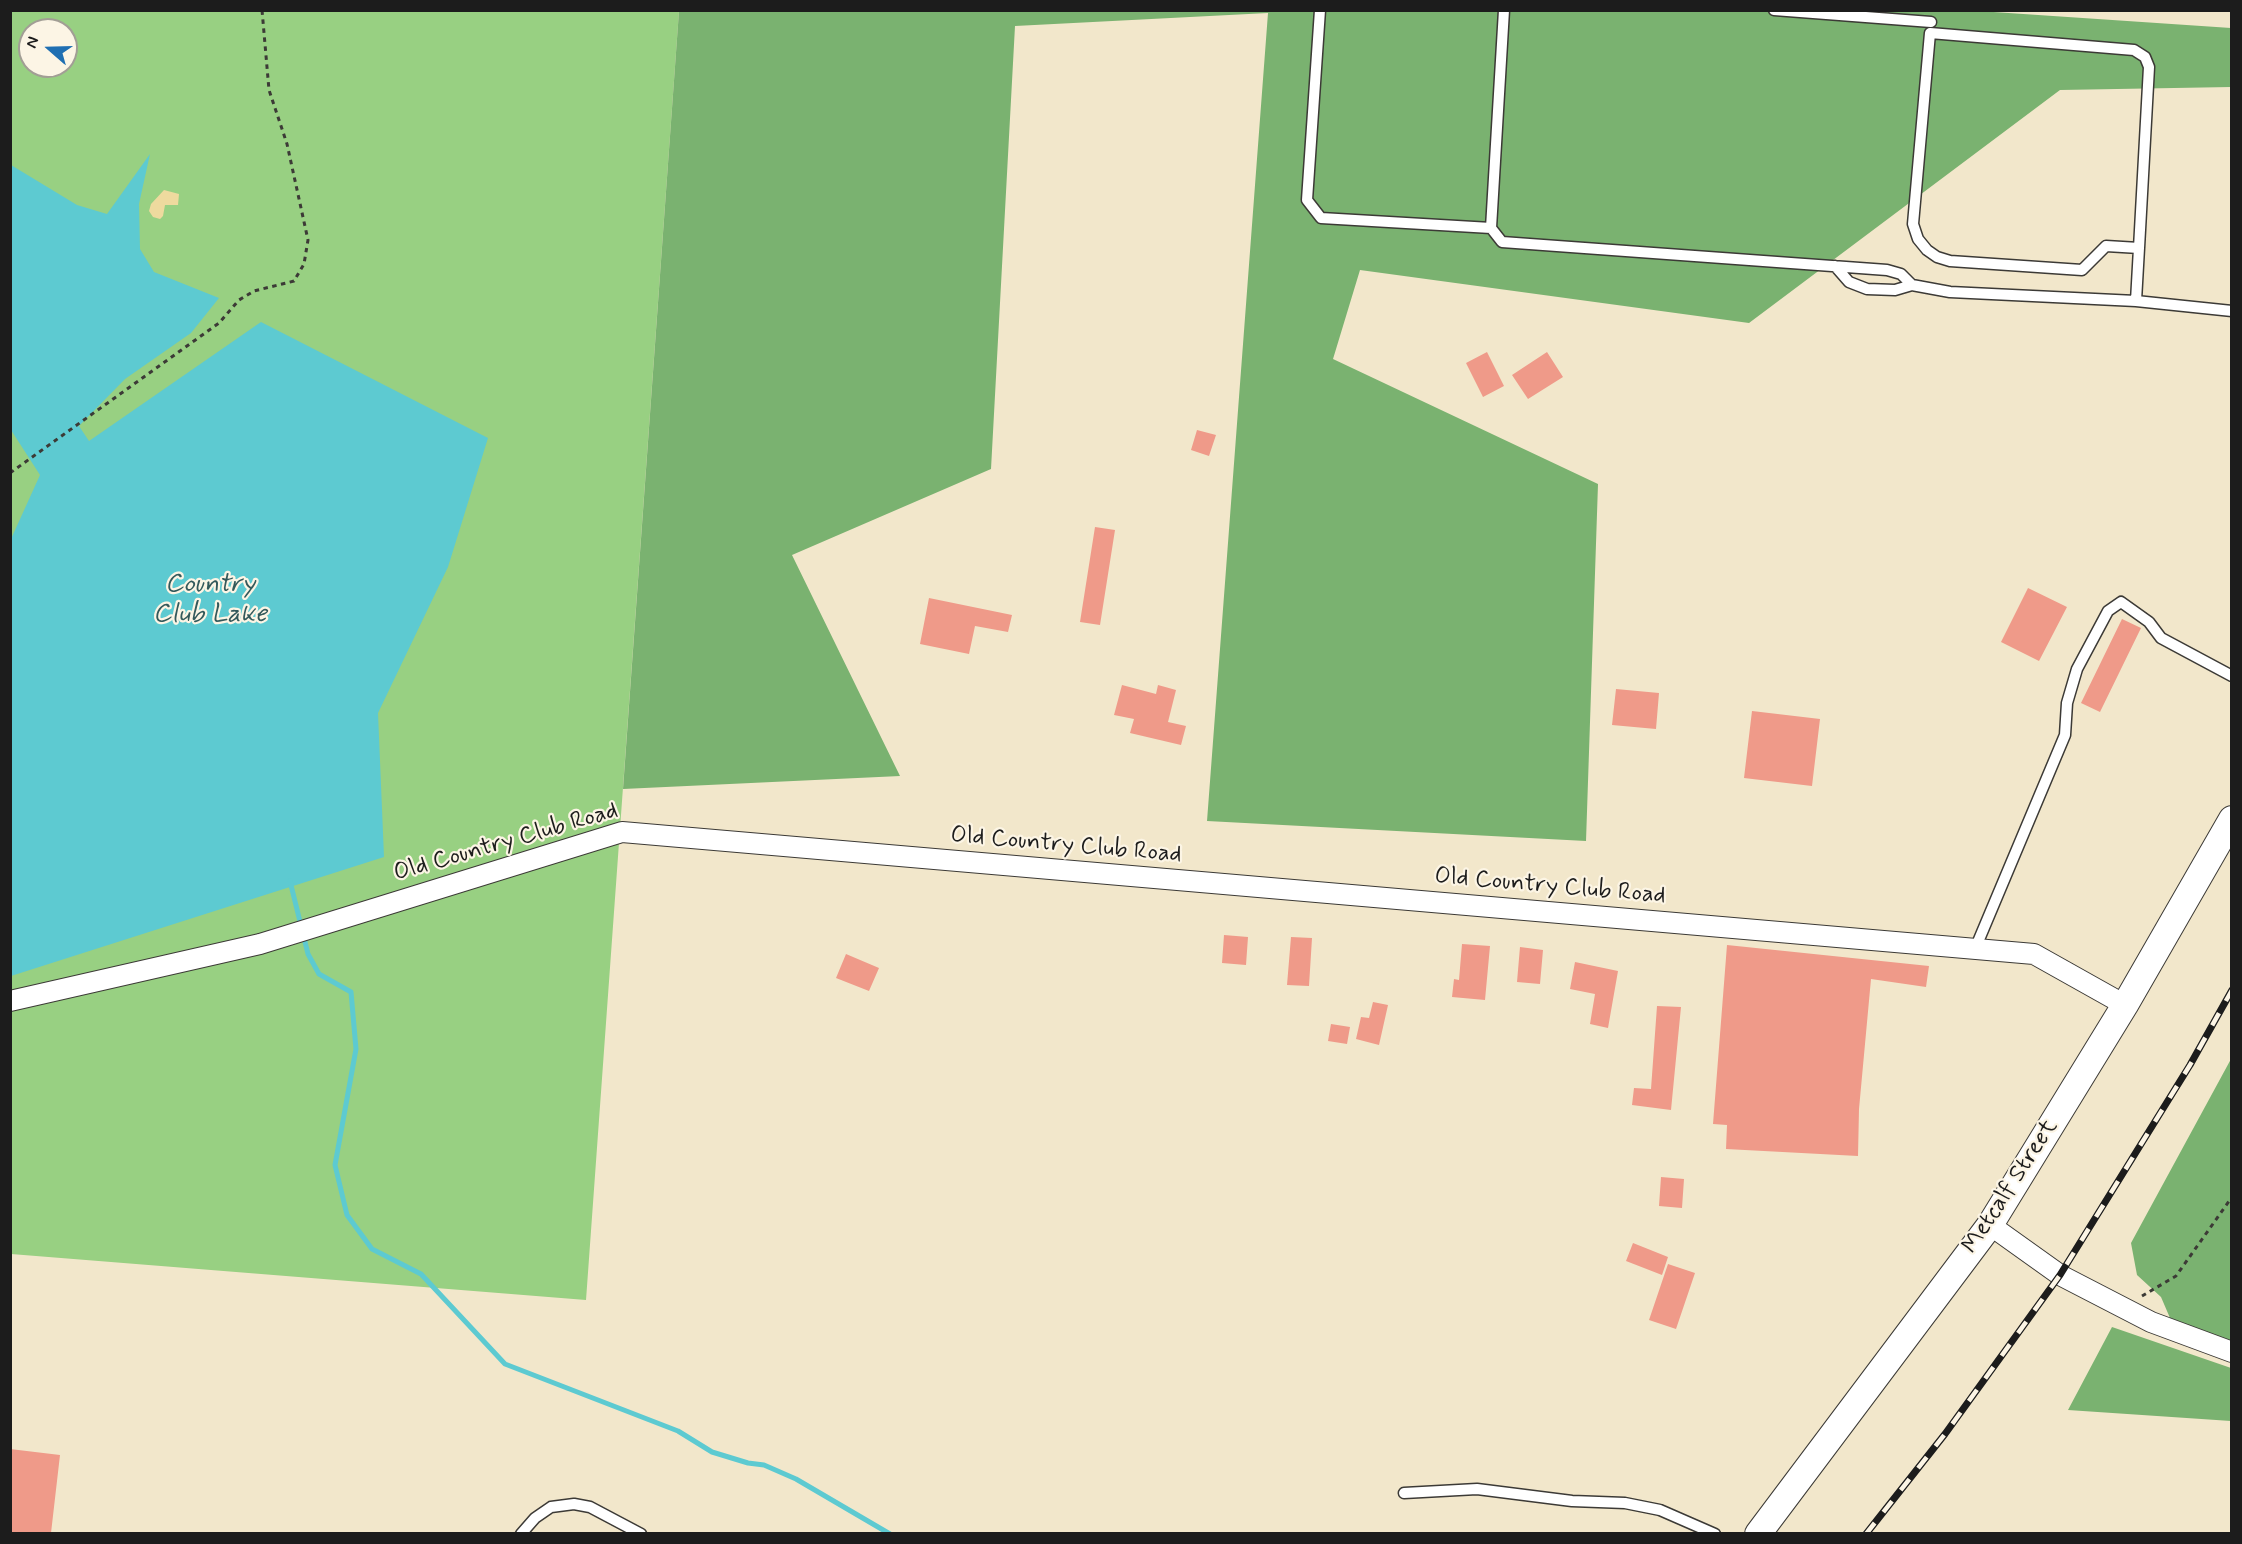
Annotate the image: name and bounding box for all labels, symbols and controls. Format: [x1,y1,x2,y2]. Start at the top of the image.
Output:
north arrow [18,18,78,78]
text: N [21,34,44,51]
water label: Country Club Lake [153,570,267,632]
street label: Old Country Club Road [391,797,621,889]
street label: Old Country Club Road [949,822,1183,870]
street label: Old Country Club Road [1433,863,1667,911]
street label: Metcalf Street [1957,1114,2065,1260]

